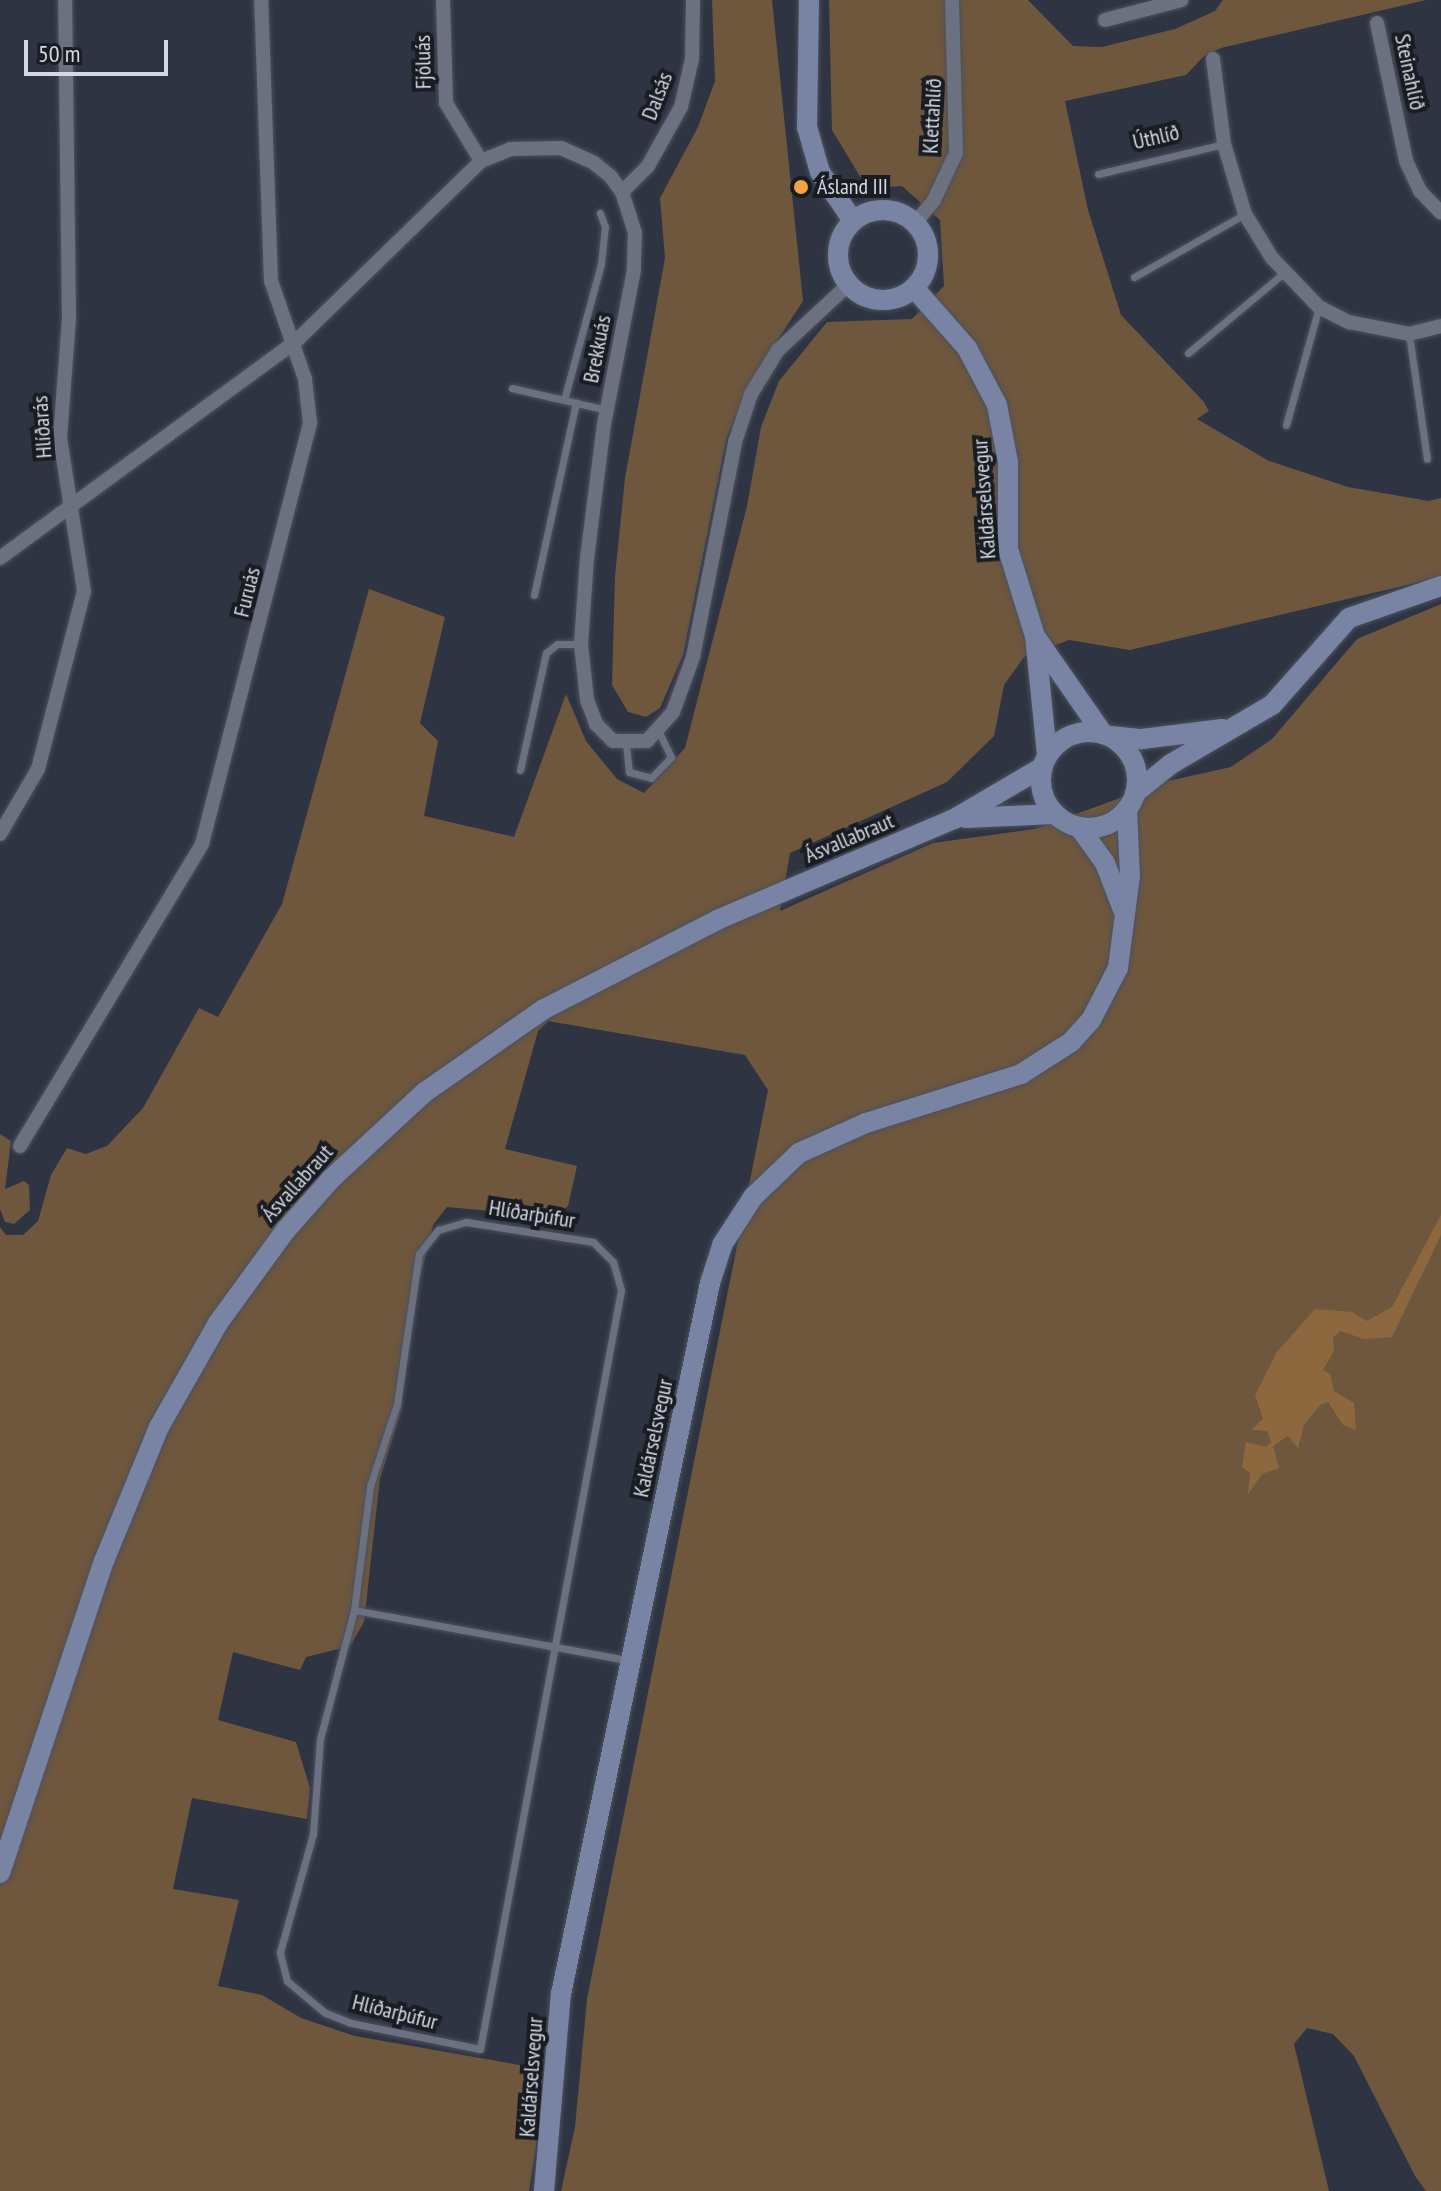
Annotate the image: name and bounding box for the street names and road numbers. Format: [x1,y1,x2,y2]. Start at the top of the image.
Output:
street label: Steinahlíð [1389,32,1431,112]
street label: Fjóluás [409,35,437,89]
street label: Dalsás [636,68,678,124]
street label: Klettahlíð [917,78,947,154]
street label: Úthlíð [1130,119,1182,155]
street label: Brekkuás [578,313,616,385]
street label: Hlíðarás [27,395,57,459]
street label: Kaldárselsvegur [967,438,1001,560]
street label: Furuás [228,564,266,620]
street label: Ásvallabraut [800,807,898,869]
street label: Ásvallabraut [256,1139,338,1227]
street label: Hlíðarþúfur [487,1194,577,1234]
street label: Kaldárselsvegur [628,1376,678,1500]
street label: Hlíðarþúfur [350,1989,440,2035]
street label: Kaldárselsvegur [514,2016,548,2138]

